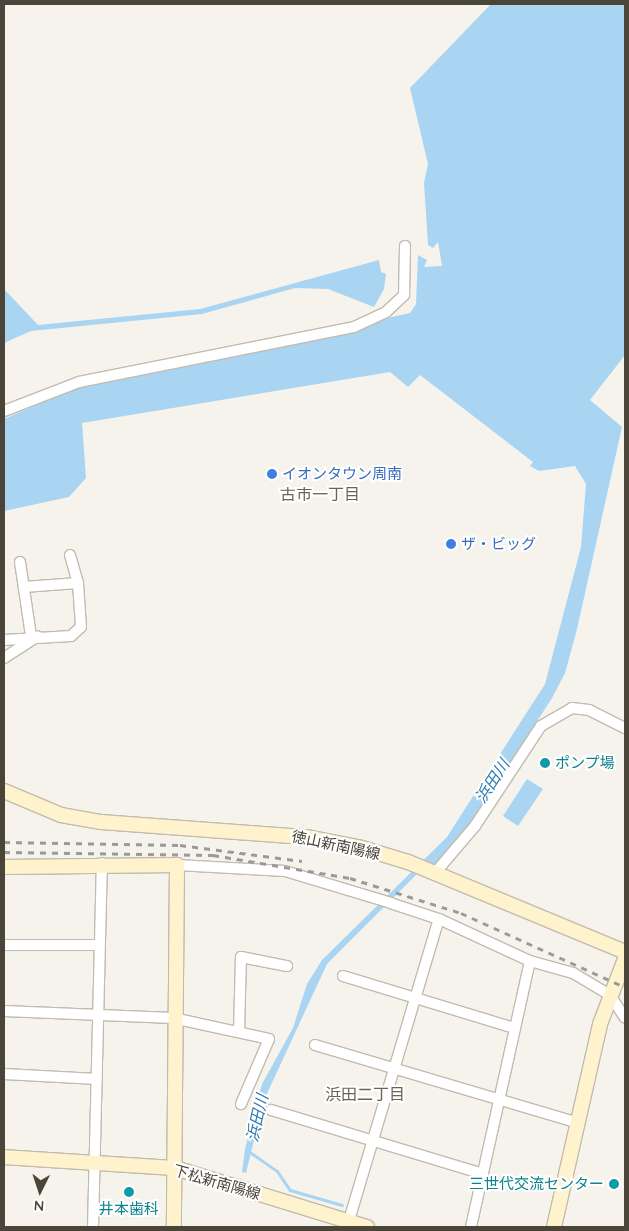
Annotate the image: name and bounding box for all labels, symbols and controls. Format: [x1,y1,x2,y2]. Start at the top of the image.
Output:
place label: イオンタウン周南 [282,465,402,483]
marker: イオンタウン周南 [266,468,278,480]
district label: 古市一丁目 [280,484,360,504]
place label: ザ・ビッグ [461,535,536,553]
marker: ザ・ビッグ [445,538,457,550]
place label: ポンプ場 [555,754,615,772]
water label: 浜田川 [471,756,513,806]
marker: ポンプ場 [539,757,551,769]
street label: 徳山新南陽線 [290,827,382,863]
district label: 浜田二丁目 [325,1084,405,1104]
water label: 浜田川 [242,1092,272,1144]
street label: 下松新南陽線 [171,1161,263,1203]
north arrow [15,1166,65,1216]
place label: 三世代交流センター [469,1175,604,1193]
marker: 三世代交流センター [608,1178,620,1190]
marker: 井本歯科 [123,1186,135,1198]
text: N [33,1197,45,1215]
place label: 井本歯科 [99,1200,159,1218]

